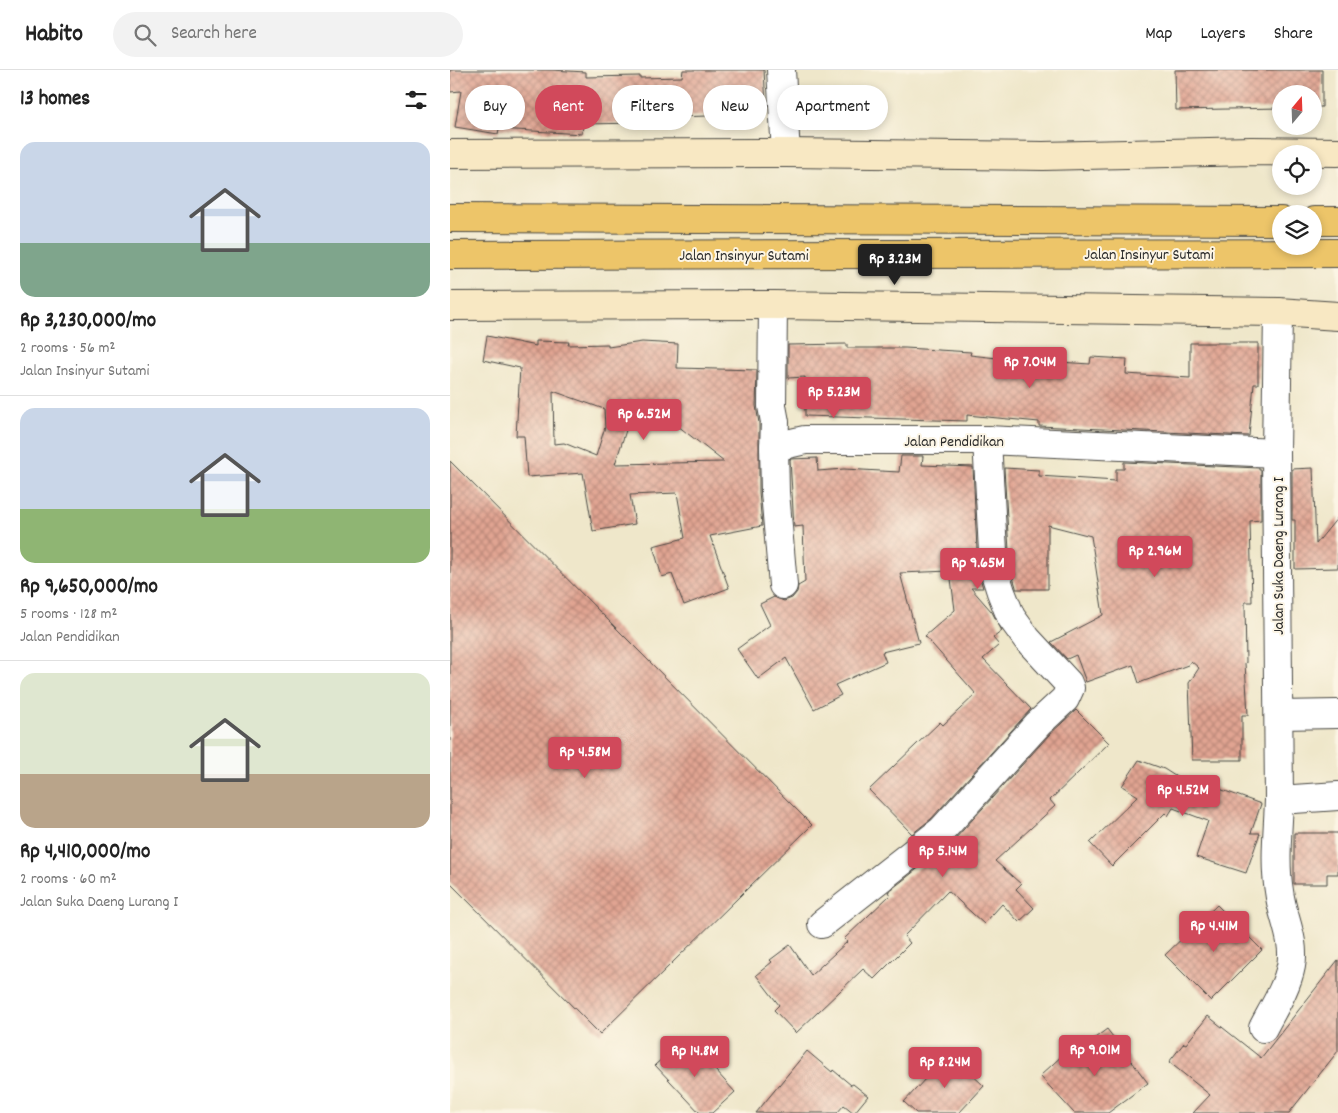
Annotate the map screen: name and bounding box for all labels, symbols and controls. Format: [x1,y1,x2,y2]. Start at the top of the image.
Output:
search box [113,12,463,57]
text: Habito [25,18,83,52]
icon: search [131,21,159,49]
text: Search here [171,21,257,48]
text: Map [1145,22,1172,47]
text: Layers [1200,22,1246,47]
text: Share [1274,22,1313,47]
text: 13 homes [20,85,90,115]
chip: Buy [465,85,525,130]
chip: Rent [535,85,602,130]
chip: Filters [612,85,693,130]
chip: New [703,85,767,130]
chip: Apartment [777,85,888,130]
north arrow [1272,85,1322,135]
map controls [1272,85,1322,255]
icon: filters [402,86,430,114]
button: locate [1272,145,1322,195]
icon: home [180,175,270,265]
button: layers [1272,205,1322,255]
pin: Rp 3.23M [843,244,947,286]
street label: Jalan Insinyur Sutami [1084,244,1214,267]
street label: Jalan Insinyur Sutami [679,245,809,268]
text: Rp 3.23M [869,248,921,271]
text: Rp 3,230,000/mo [20,307,156,337]
text: 2 rooms · 56 m² [20,337,115,360]
pin: Rp 7.04M [978,346,1082,389]
text: Rp 7.04M [1004,351,1056,374]
text: Jalan Insinyur Sutami [20,360,149,383]
pin: Rp 5.23M [782,376,886,419]
text: Rp 5.23M [808,381,860,404]
pin: Rp 6.52M [592,398,696,441]
text: Rp 6.52M [617,403,671,426]
street label: Jalan Pendidikan [904,431,1004,454]
icon: home [180,440,270,530]
street label: Jalan Suka Daeng Lurang I [1268,477,1291,635]
pin: Rp 2.96M [1103,536,1207,578]
text: Rp 2.96M [1128,540,1182,563]
pin: Rp 9.65M [926,548,1030,590]
text: Rp 9.65M [951,552,1005,575]
text: Rp 9,650,000/mo [20,573,158,603]
text: 5 rooms · 128 m² [20,603,117,626]
text: Jalan Pendidikan [20,626,120,649]
icon: home [180,705,270,795]
pin: Rp 4.58M [533,736,637,779]
text: Rp 4.58M [559,741,611,764]
pin: Rp 4.52M [1131,774,1235,817]
text: Rp 4.52M [1157,779,1209,802]
pin: Rp 5.14M [891,836,995,878]
text: Rp 4,410,000/mo [20,838,150,868]
text: Rp 5.14M [919,840,967,863]
text: 2 rooms · 60 m² [20,868,117,891]
text: Jalan Suka Daeng Lurang I [20,891,178,914]
pin: Rp 4.41M [1162,910,1266,953]
text: Rp 4.41M [1190,915,1238,938]
pin: Rp 9.01M [1043,1034,1147,1077]
pin: Rp 14.8M [643,1036,747,1078]
text: Rp 9.01M [1070,1039,1120,1062]
text: Rp 14.8M [671,1040,719,1063]
pin: Rp 8.24M [893,1046,997,1089]
text: Rp 8.24M [920,1051,970,1074]

